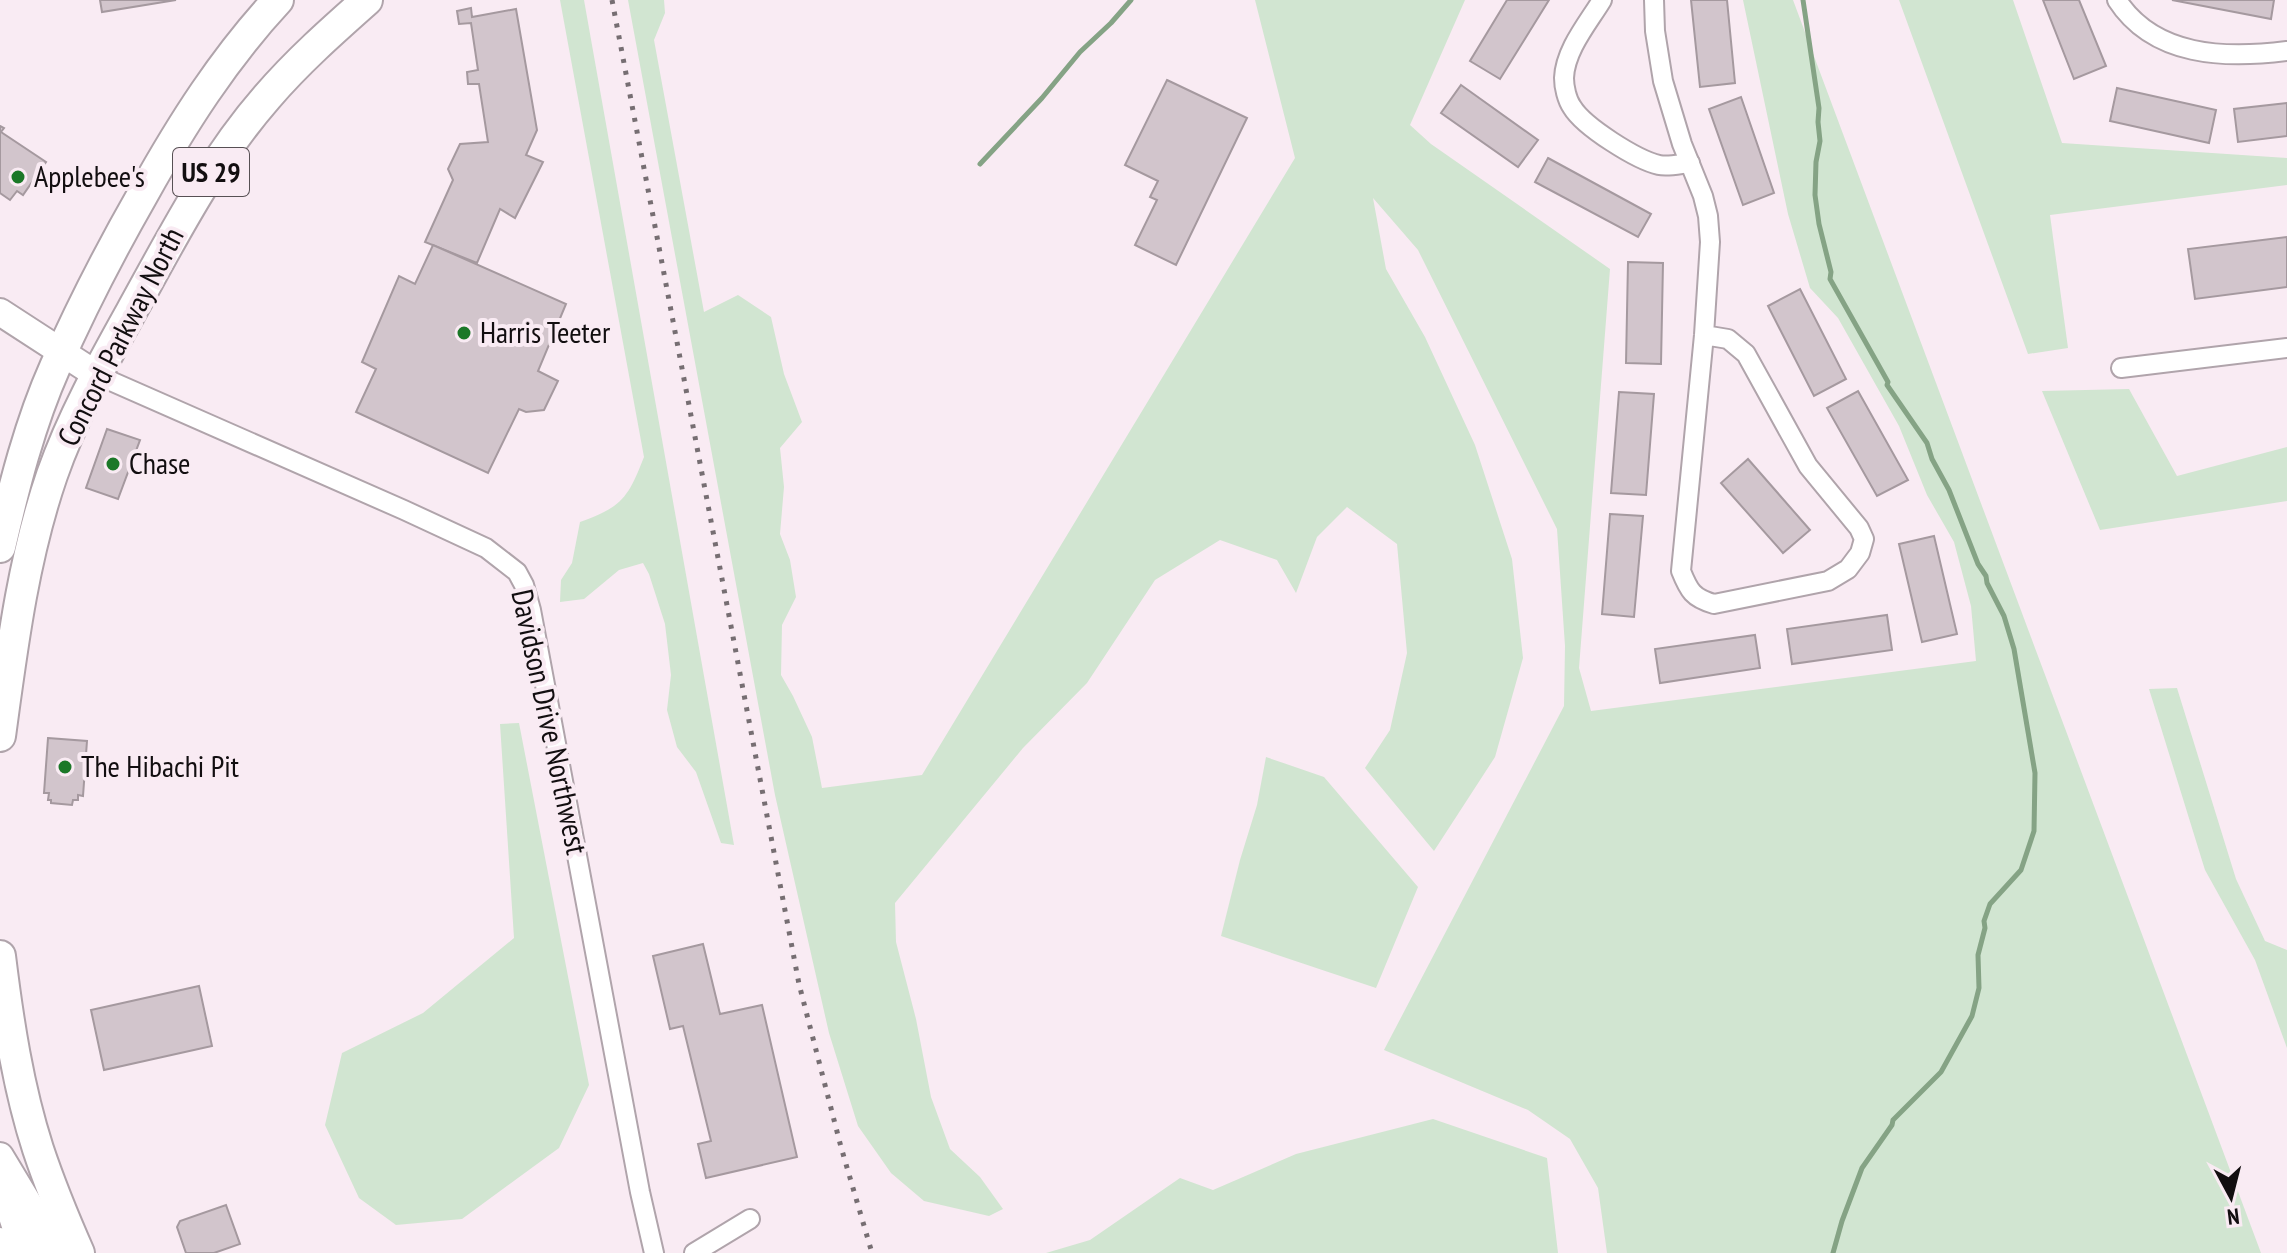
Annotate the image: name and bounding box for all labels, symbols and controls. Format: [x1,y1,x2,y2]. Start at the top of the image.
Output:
road number: US 29 [173,148,249,196]
place label: Applebee's [34,156,145,195]
marker: Applebee's [9,168,27,186]
street label: Concord Parkway North [48,220,192,452]
place label: Harris Teeter [480,312,611,351]
marker: Harris Teeter [455,324,473,342]
place label: Chase [129,443,190,482]
marker: Chase [104,455,122,473]
street label: Davidson Drive Northwest [503,586,598,859]
place label: The Hibachi Pit [81,746,240,785]
marker: The Hibachi Pit [56,758,74,776]
north arrow [2191,1157,2271,1237]
text: N [2226,1202,2241,1231]

